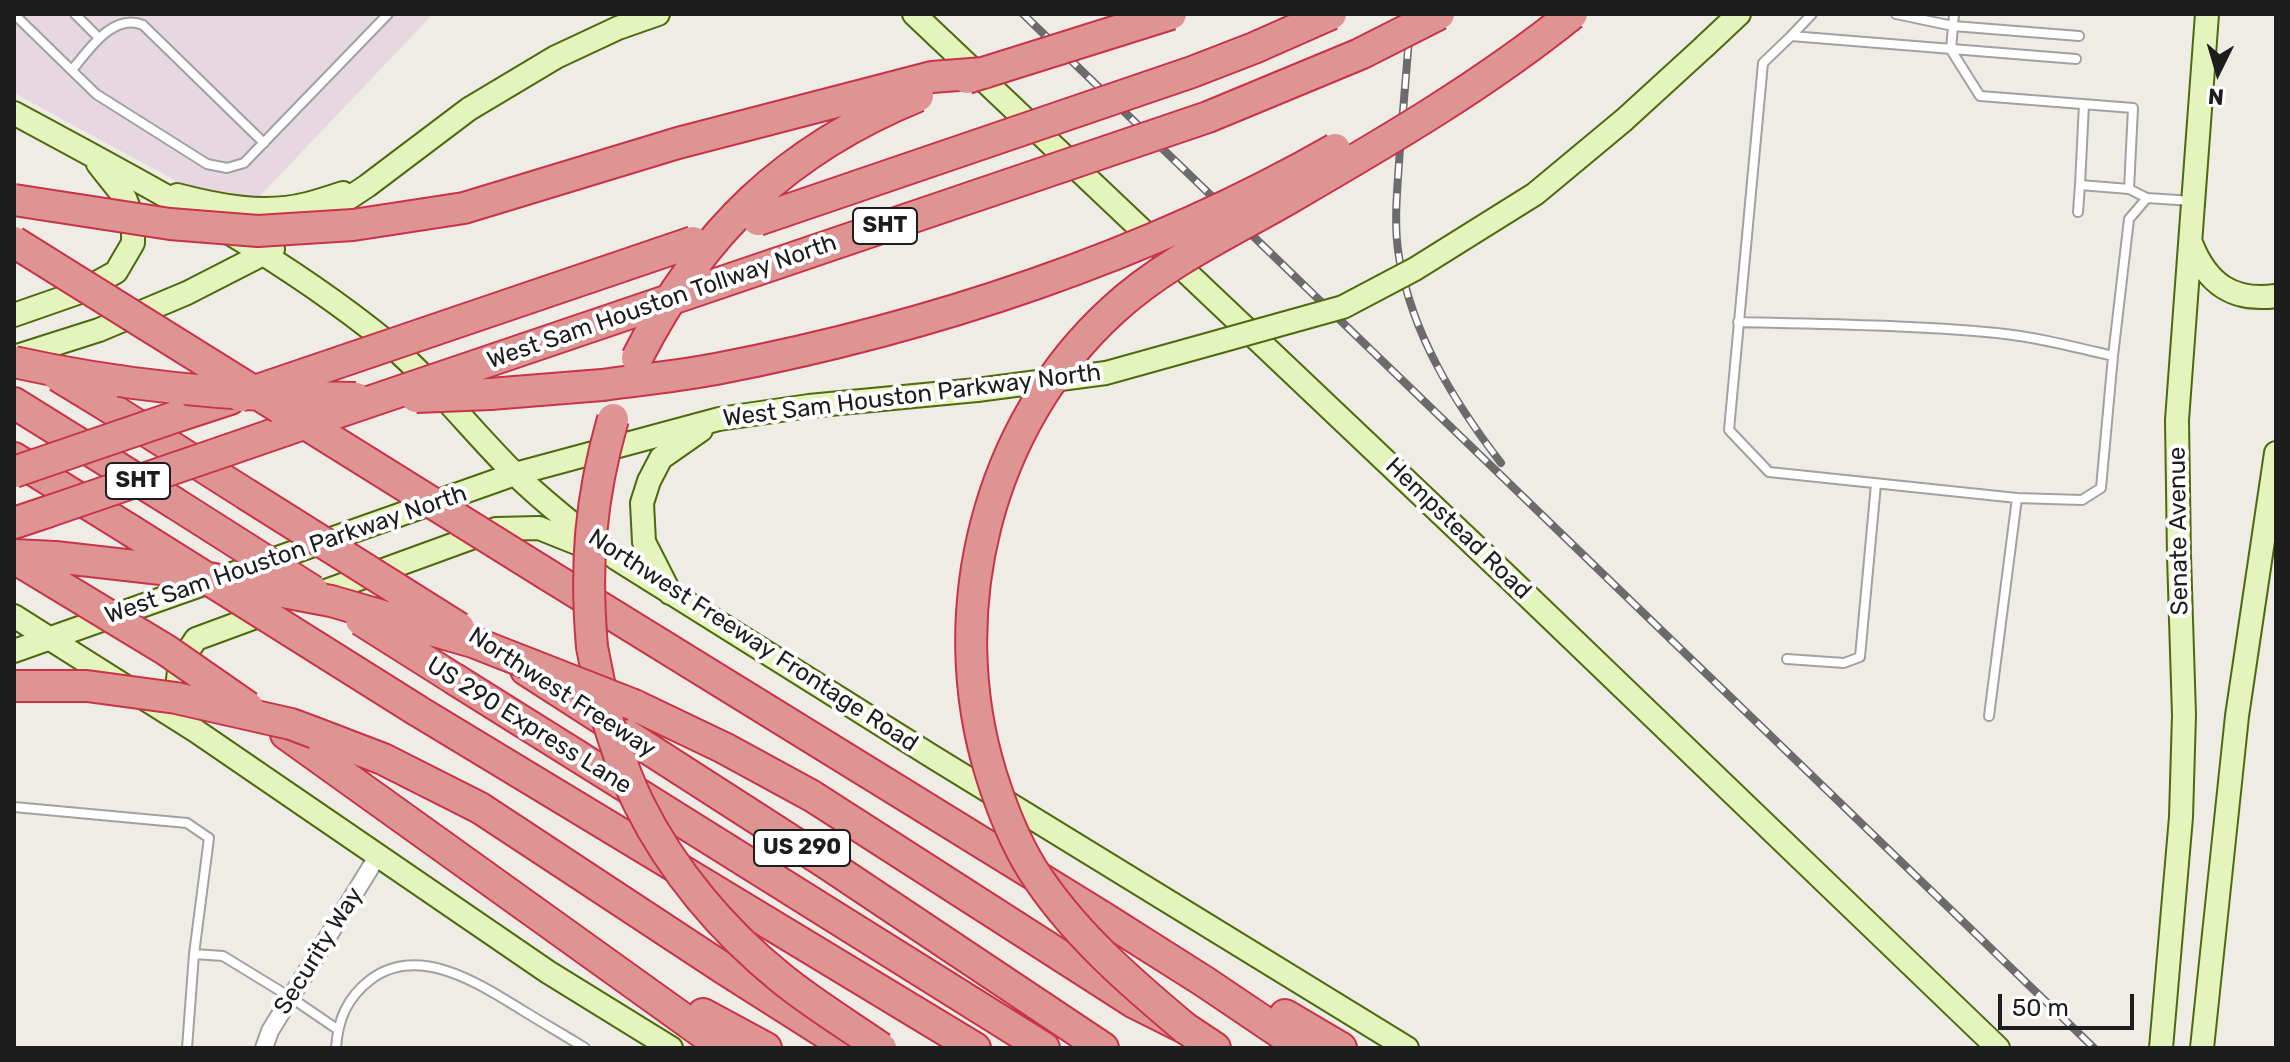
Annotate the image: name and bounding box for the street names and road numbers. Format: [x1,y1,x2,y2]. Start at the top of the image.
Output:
road number: SHT [853,208,917,244]
street label: West Sam Houston Tollway North [483,229,841,375]
street label: West Sam Houston Parkway North [721,359,1103,433]
street label: Senate Avenue [2163,446,2195,616]
street label: Hempstead Road [1379,452,1537,606]
road number: SHT [106,463,170,499]
street label: West Sam Houston Parkway North [101,479,471,631]
street label: Northwest Freeway Frontage Road [583,523,923,759]
street label: Northwest Freeway [463,622,661,764]
street label: US 290 Express Lane [421,651,637,801]
road number: US 290 [754,830,850,866]
street label: Security Way [269,882,369,1020]

